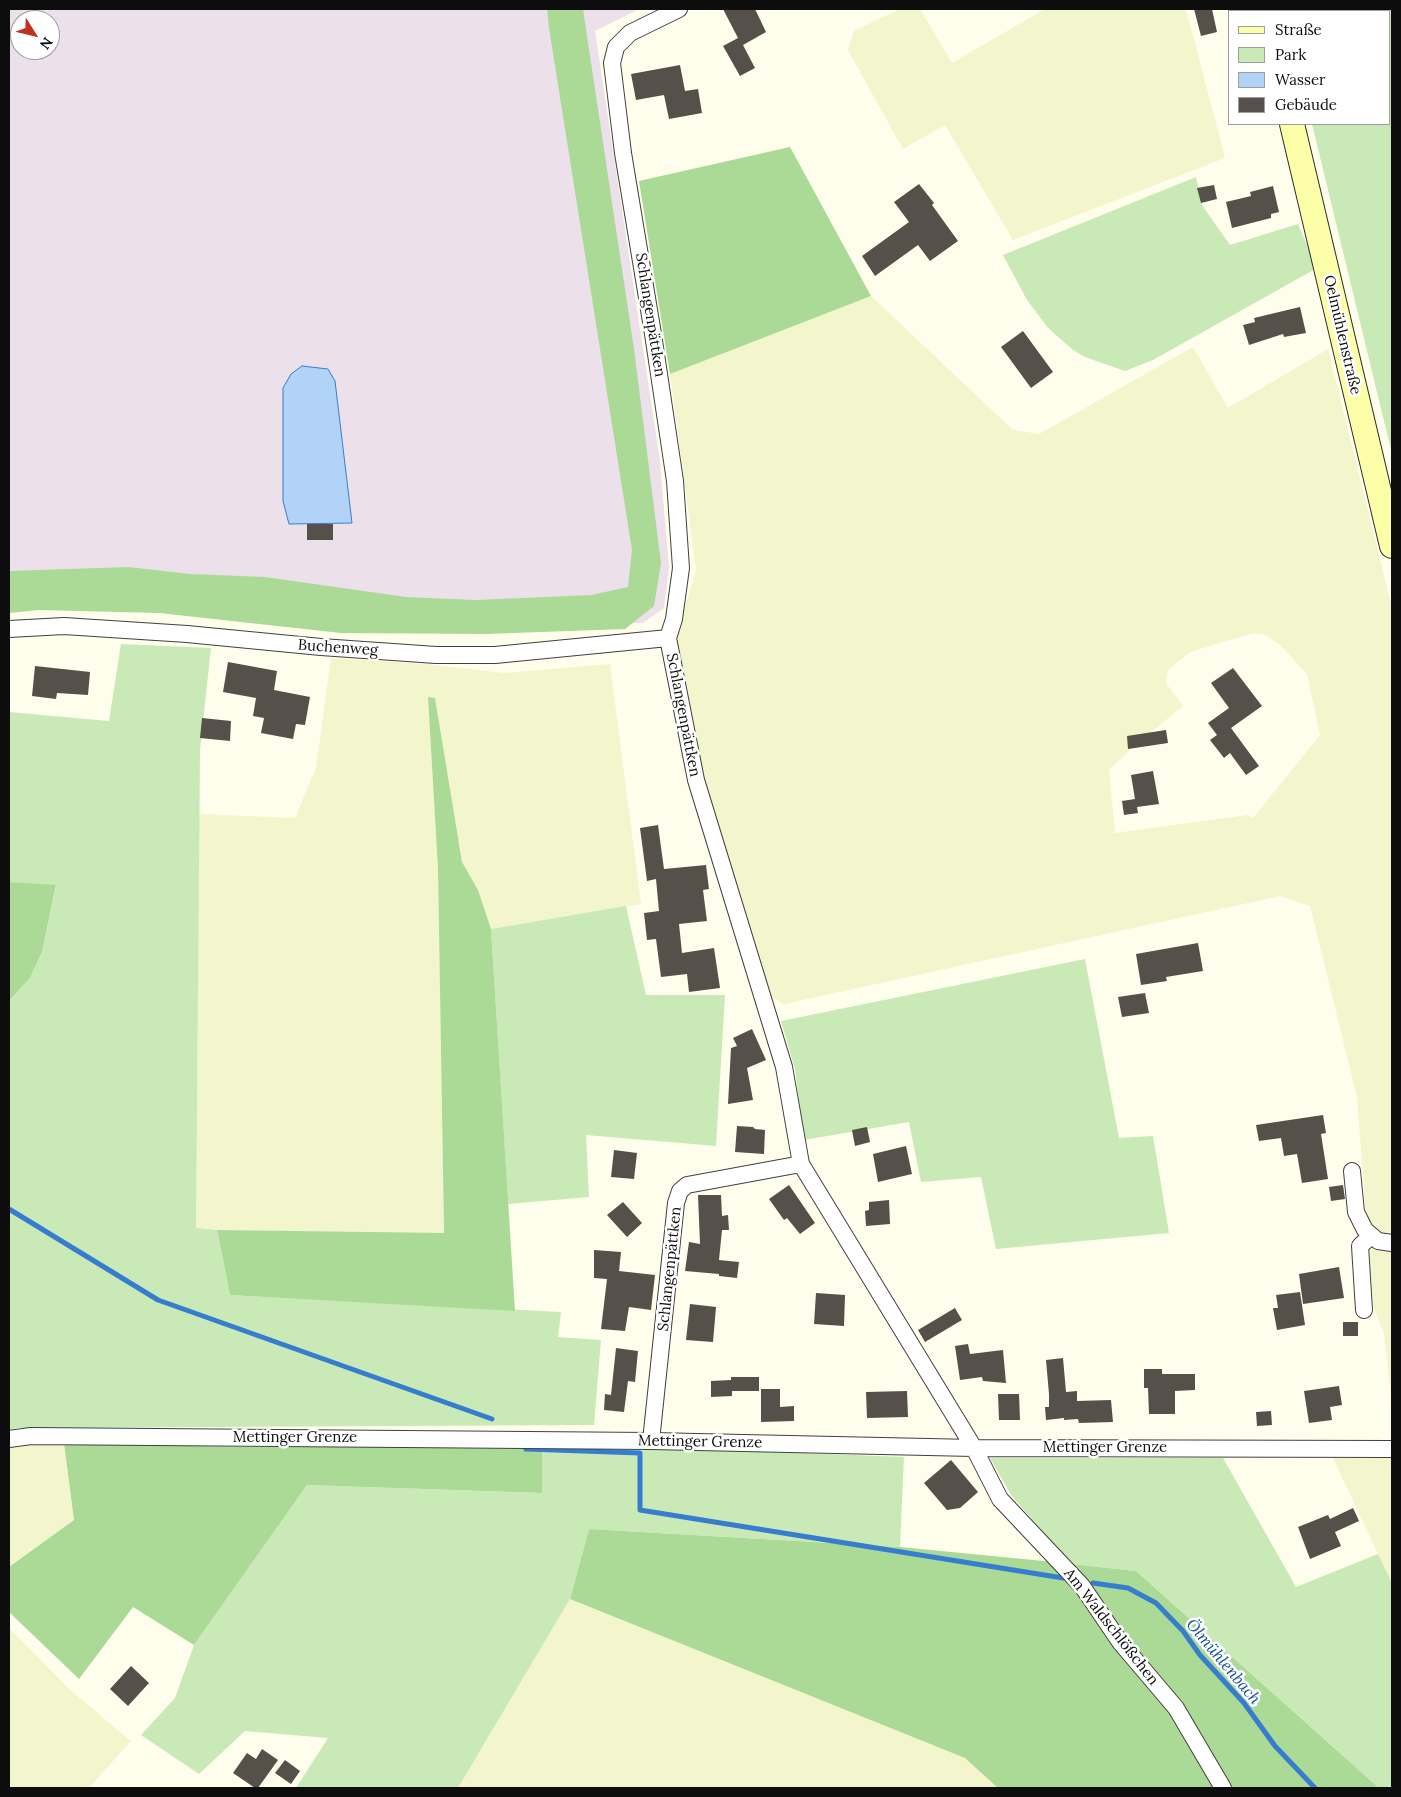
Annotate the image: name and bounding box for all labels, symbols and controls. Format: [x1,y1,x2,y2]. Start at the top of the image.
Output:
north arrow [10,10,60,60]
legend [1228,10,1391,125]
text: Straße [1275,20,1322,39]
text: N [36,34,57,53]
text: Park [1275,45,1306,64]
text: Wasser [1275,70,1326,89]
text: Gebäude [1275,95,1337,114]
street label: Schlangenpättken [631,252,669,378]
street label: Oelmühlenstraße [1320,274,1364,396]
street label: Buchenweg [297,636,379,660]
street label: Schlangenpättken [662,652,704,778]
street label: Schlangenpättken [654,1206,686,1332]
street label: Mettinger Grenze [233,1429,357,1447]
street label: Mettinger Grenze [638,1432,762,1452]
street label: Mettinger Grenze [1043,1439,1167,1457]
street label: Am Waldschlößchen [1060,1565,1162,1689]
water label: Ölmühlenbach [1182,1615,1264,1709]

